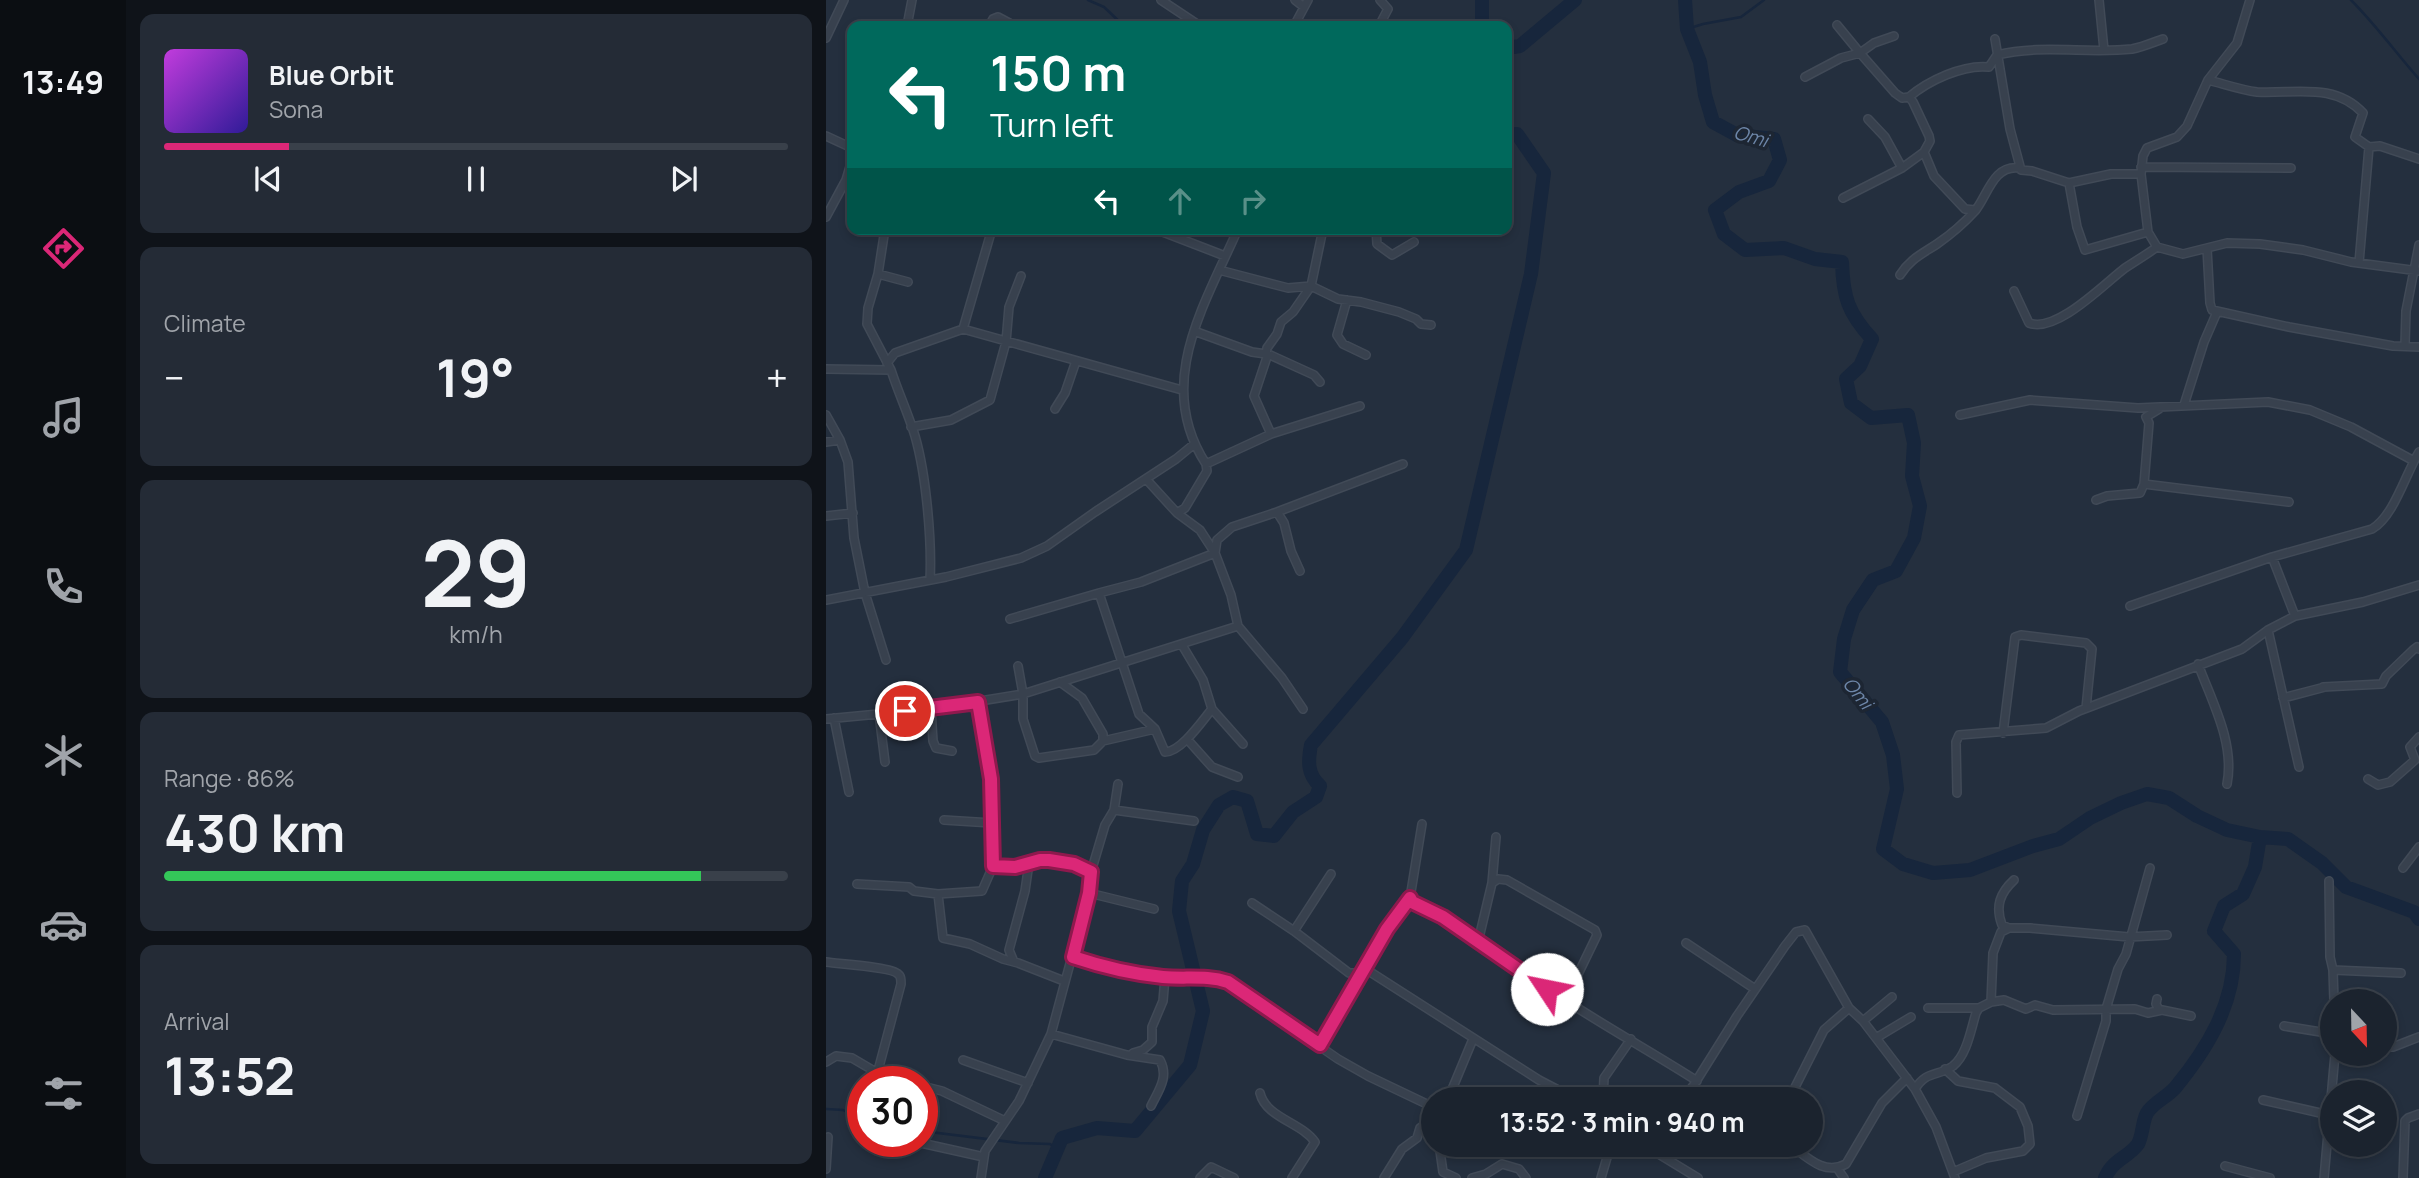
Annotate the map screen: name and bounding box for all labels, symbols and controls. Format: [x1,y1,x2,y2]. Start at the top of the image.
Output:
text: 150 m [990,39,1126,106]
icon: left [875,49,966,140]
text: Blue Orbit [269,57,394,93]
text: 13:49 [22,60,104,104]
text: Sona [269,93,323,125]
text: Turn left [990,103,1114,147]
water label: Omi [1731,119,1774,154]
icon: previous [249,160,287,198]
icon: pause [457,160,495,198]
icon: next [665,160,703,198]
icon: left [1088,182,1126,220]
icon: ahead [1161,182,1199,220]
icon: right [1234,182,1272,220]
icon: directions [39,224,88,273]
text: Climate [164,307,246,339]
text: 19° [436,342,515,413]
text: − [164,351,185,403]
text: + [766,351,788,403]
icon: music [39,393,88,442]
text: 29 [421,510,531,634]
icon: phone [39,562,88,611]
text: km/h [449,618,503,650]
water label: Omi [1837,671,1881,716]
pin [875,681,935,741]
icon: arrive [886,692,924,730]
icon: climate [39,731,88,780]
text: Range · 86% [164,762,295,794]
text: 430 km [164,797,345,868]
icon: car [39,900,88,949]
position arrow [1510,952,1584,1026]
north arrow [2320,989,2398,1066]
map controls [2320,989,2397,1157]
text: Arrival [164,1005,230,1037]
text: 13:52 [164,1040,295,1111]
speed limit sign: 30 [847,1066,938,1157]
icon: filters [39,1069,88,1118]
button: layers [2320,1080,2397,1157]
text: 13:52 · 3 min · 940 m [1499,1104,1745,1140]

